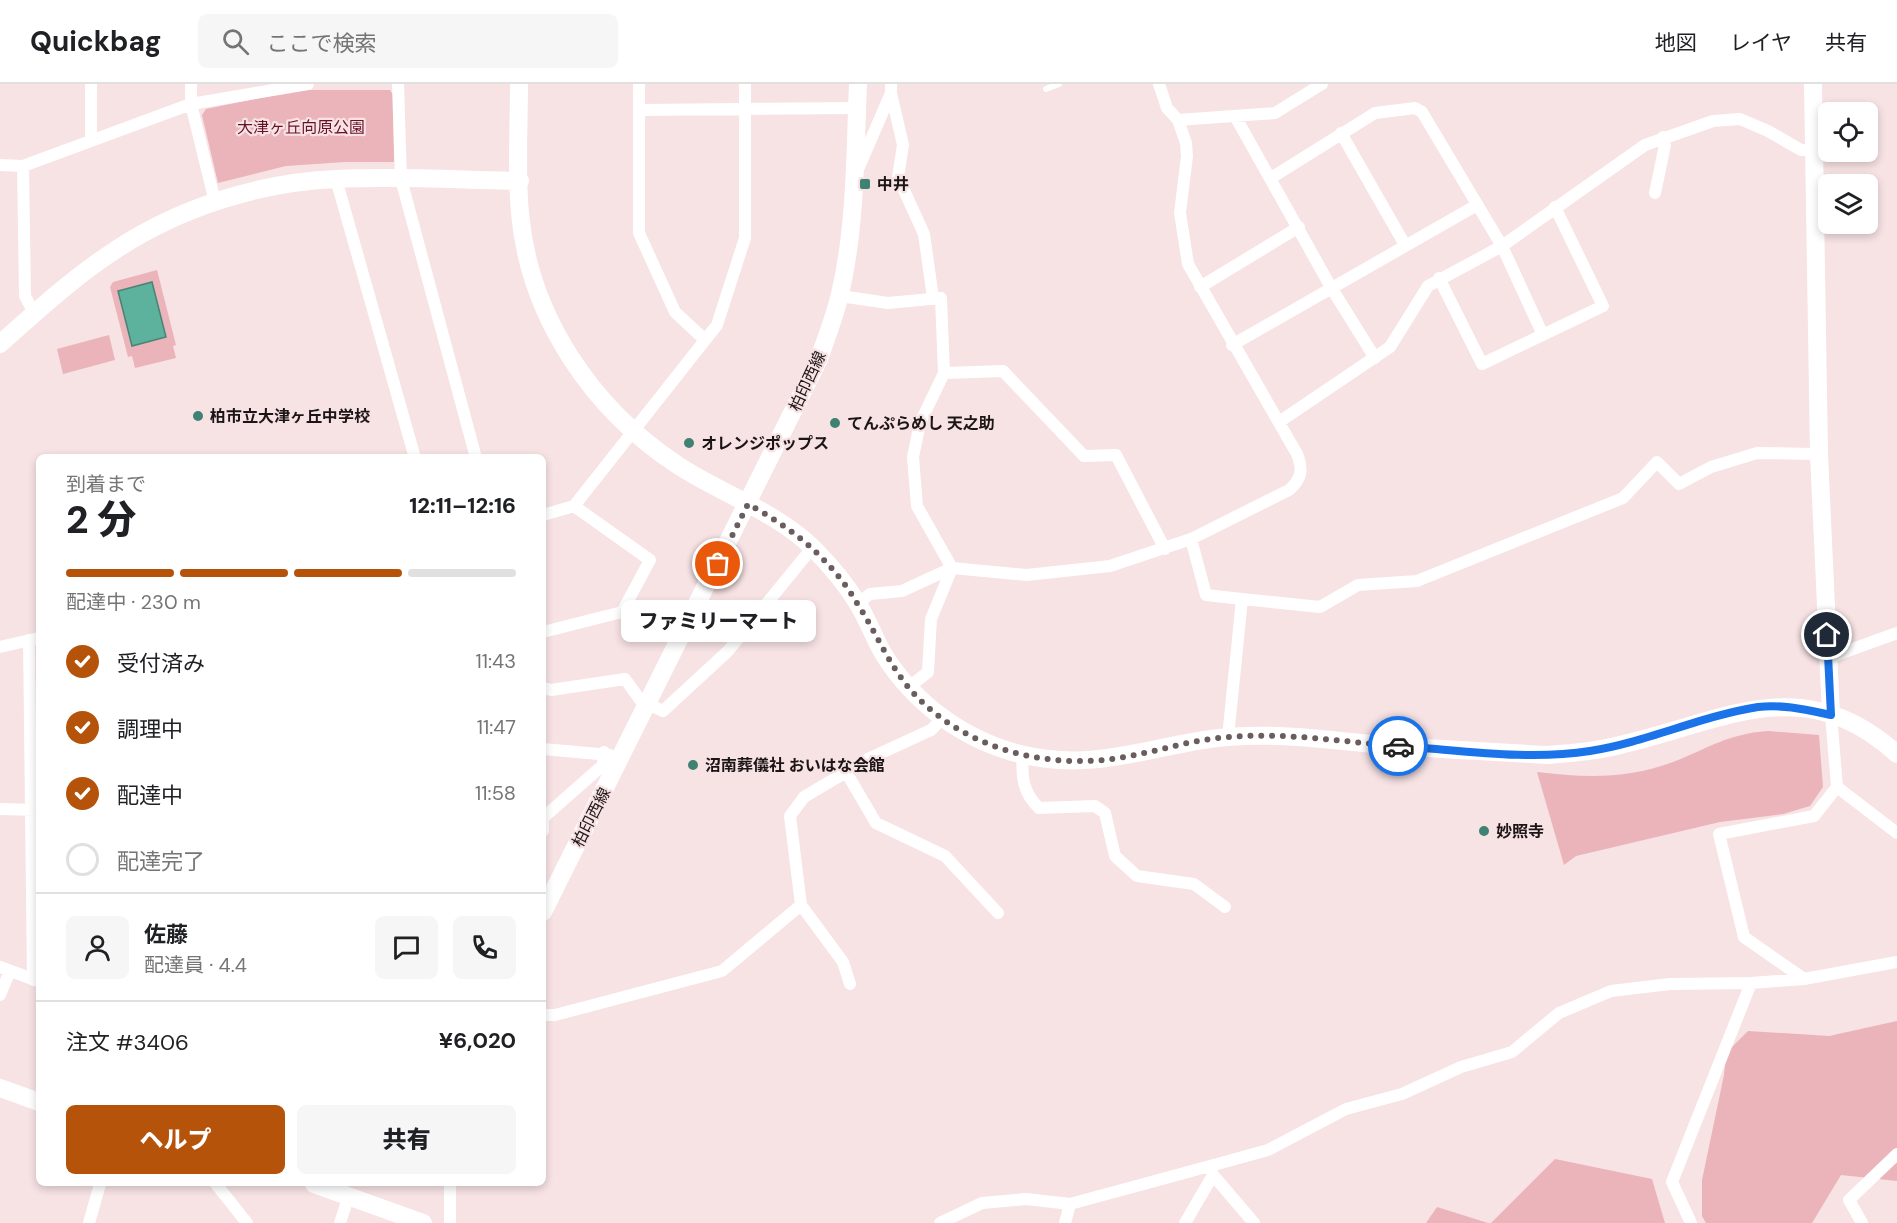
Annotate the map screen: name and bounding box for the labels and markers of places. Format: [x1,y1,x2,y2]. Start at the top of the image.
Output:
place label: 中井 [877,174,909,195]
marker: 中井 [858,177,872,191]
place label: 柏市立大津ヶ丘中学校 [210,406,370,427]
marker: 柏市立大津ヶ丘中学校 [191,409,205,423]
place label: てんぷらめし 天之助 [847,413,995,434]
marker: てんぷらめし 天之助 [828,416,842,430]
place label: オレンジポップス [701,433,829,454]
marker: オレンジポップス [682,436,696,450]
pin [692,538,743,589]
callout: ファミリーマート [620,600,816,642]
pin [1801,609,1852,660]
place label: 沼南葬儀社 おいはな会館 [705,755,885,776]
marker: 沼南葬儀社 おいはな会館 [686,758,700,772]
place label: 妙照寺 [1496,821,1544,842]
marker: 妙照寺 [1477,824,1491,838]

